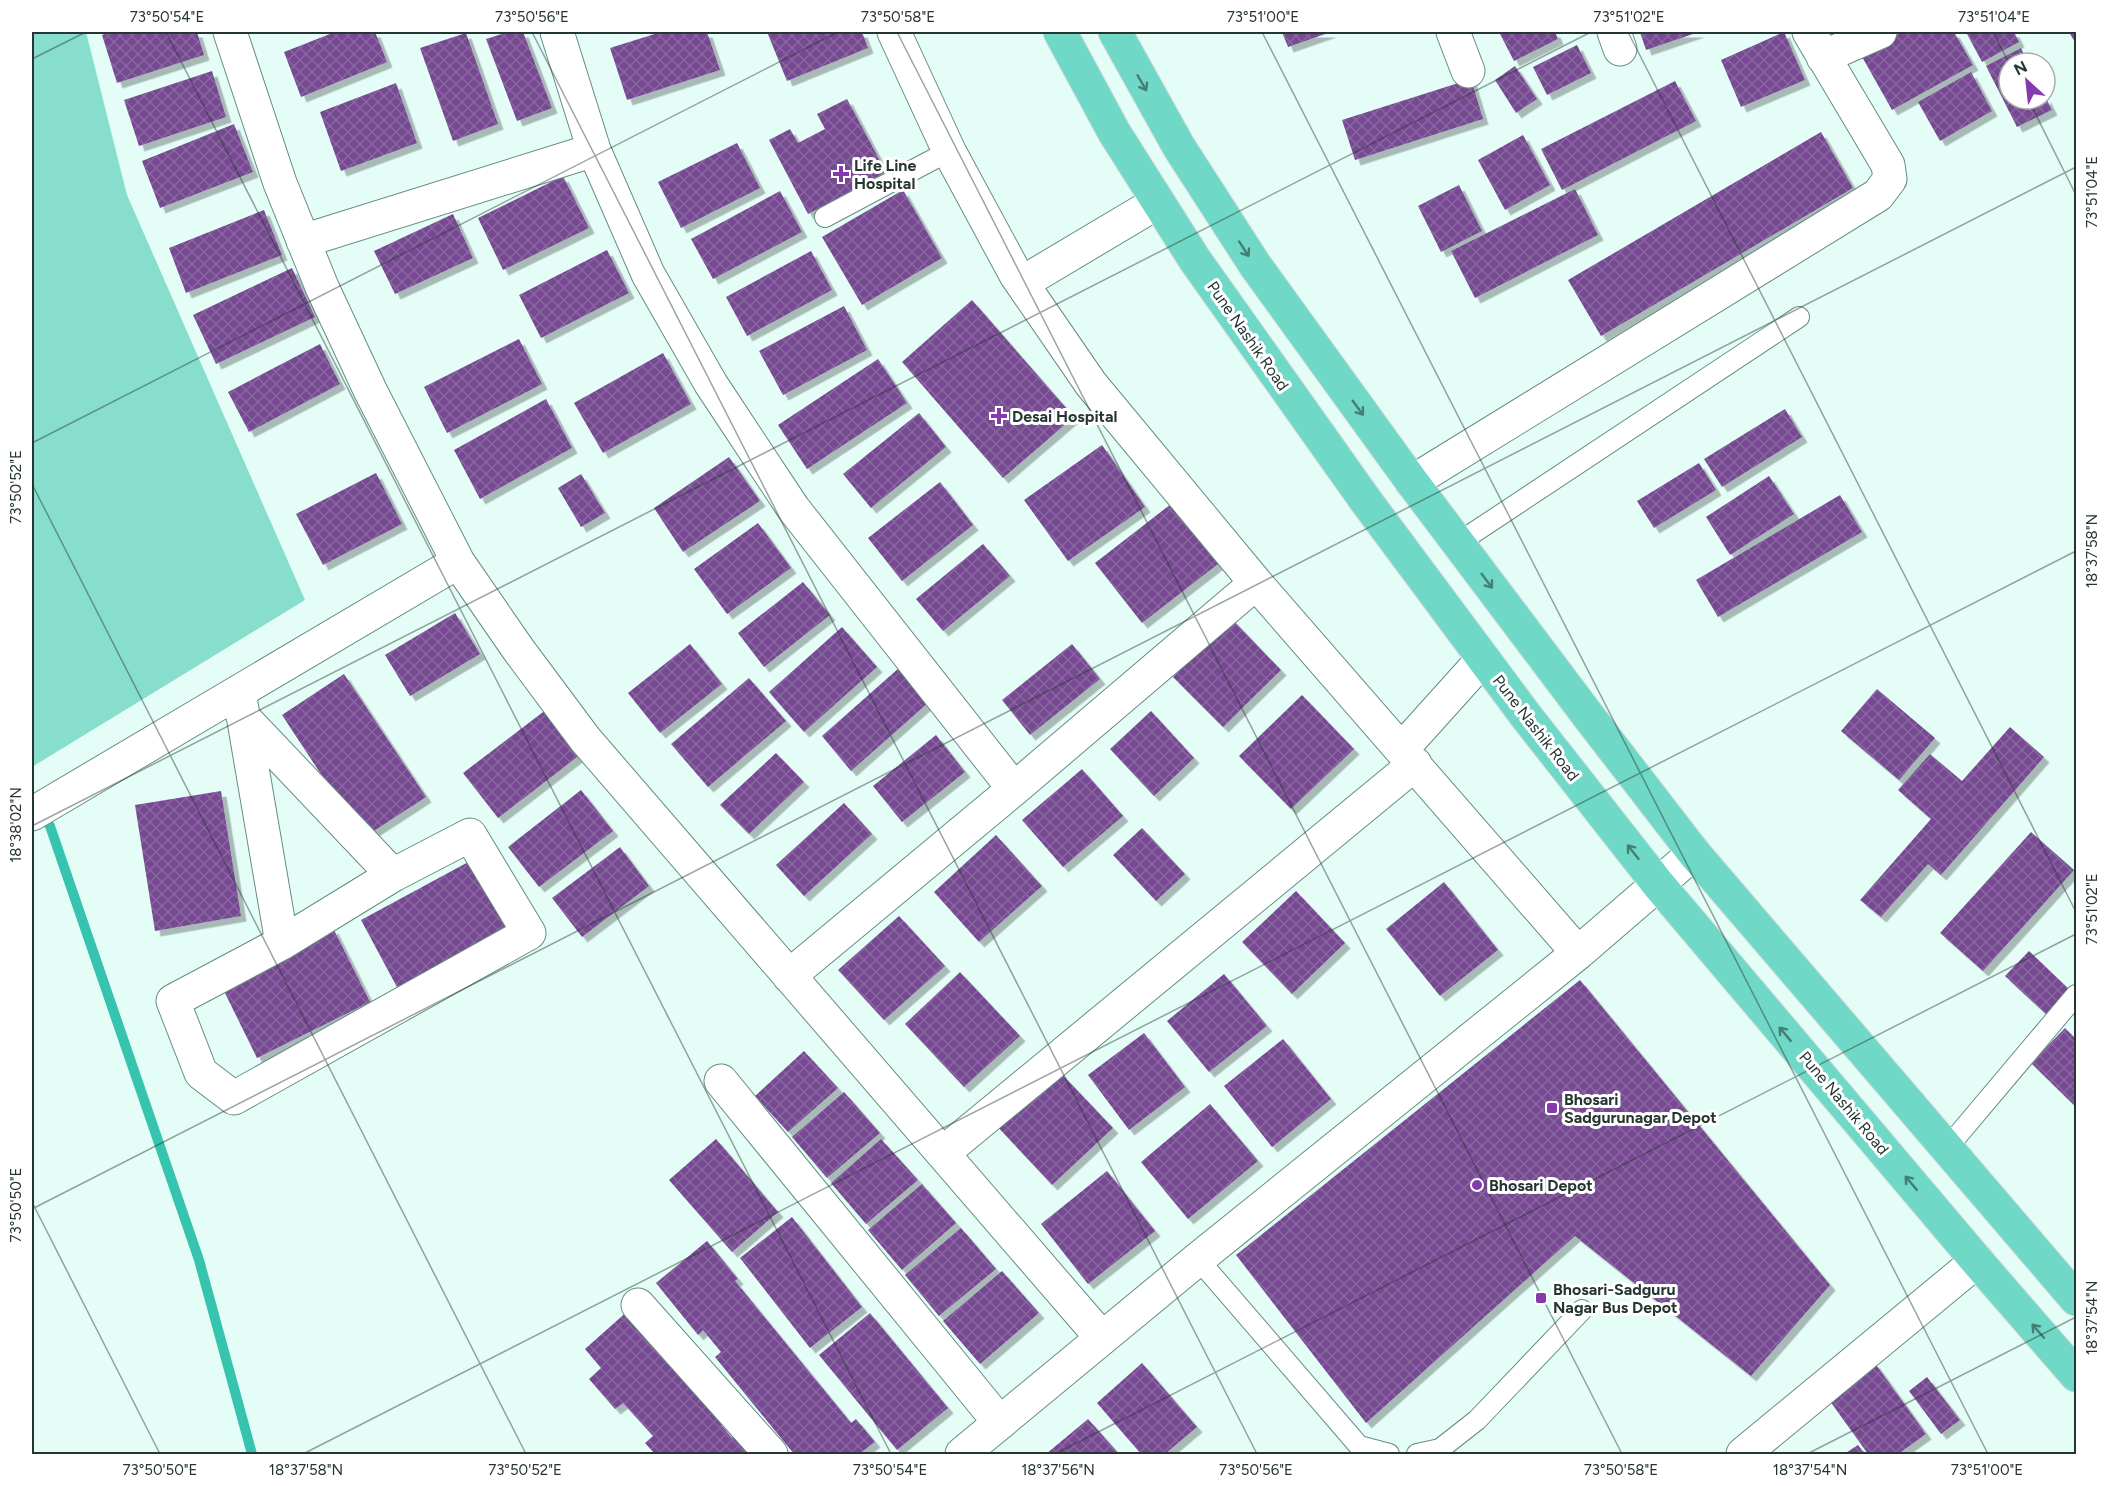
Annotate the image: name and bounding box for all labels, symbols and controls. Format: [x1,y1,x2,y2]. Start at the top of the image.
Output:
text: 73°50'54"E [130,8,204,26]
text: 73°50'56"E [495,8,569,26]
text: 73°50'58"E [861,8,935,26]
text: 73°51'00"E [1227,8,1299,26]
text: 73°51'02"E [1593,8,1665,26]
text: 73°51'04"E [1958,8,2030,26]
north arrow [1997,51,2057,111]
text: N [2011,57,2030,79]
one-way arrow [1136,74,1148,91]
place label: Life Line Hospital [854,156,916,193]
text: 73°51'04"E [2083,156,2101,228]
marker: Life Line Hospital [832,165,850,183]
one-way arrow [1239,240,1251,257]
street label: Pune Nashik Road [1203,278,1293,394]
one-way arrow [1352,399,1364,415]
marker: Desai Hospital [990,407,1008,425]
place label: Desai Hospital [1012,407,1117,426]
text: 73°50'52"E [7,450,25,524]
text: 18°37'58"N [2083,514,2101,588]
one-way arrow [1480,573,1493,589]
street label: Pune Nashik Road [1489,671,1583,785]
text: 18°38'02"N [7,787,25,863]
one-way arrow [1627,845,1640,861]
text: 73°51'02"E [2083,873,2101,945]
one-way arrow [1778,1027,1792,1042]
street label: Pune Nashik Road [1795,1048,1893,1158]
place label: Bhosari Sadgurunagar Depot [1564,1090,1717,1127]
marker: Bhosari Sadgurunagar Depot [1545,1101,1559,1115]
text: 73°50'50"E [7,1168,25,1242]
place label: Bhosari Depot [1489,1176,1593,1195]
one-way arrow [1904,1176,1918,1191]
marker: Bhosari Depot [1470,1178,1484,1192]
place label: Bhosari-Sadguru Nagar Bus Depot [1553,1280,1677,1317]
text: 18°37'54"N [2083,1281,2101,1355]
marker: Bhosari-Sadguru Nagar Bus Depot [1534,1291,1548,1305]
one-way arrow [2031,1324,2045,1339]
text: 73°50'50"E [123,1461,197,1479]
text: 18°37'58"N [269,1461,343,1479]
text: 73°50'52"E [488,1461,562,1479]
text: 73°50'54"E [853,1461,927,1479]
text: 18°37'56"N [1021,1461,1095,1479]
text: 73°50'56"E [1219,1461,1293,1479]
text: 73°50'58"E [1584,1461,1658,1479]
text: 18°37'54"N [1773,1461,1847,1479]
text: 73°51'00"E [1951,1461,2023,1479]

